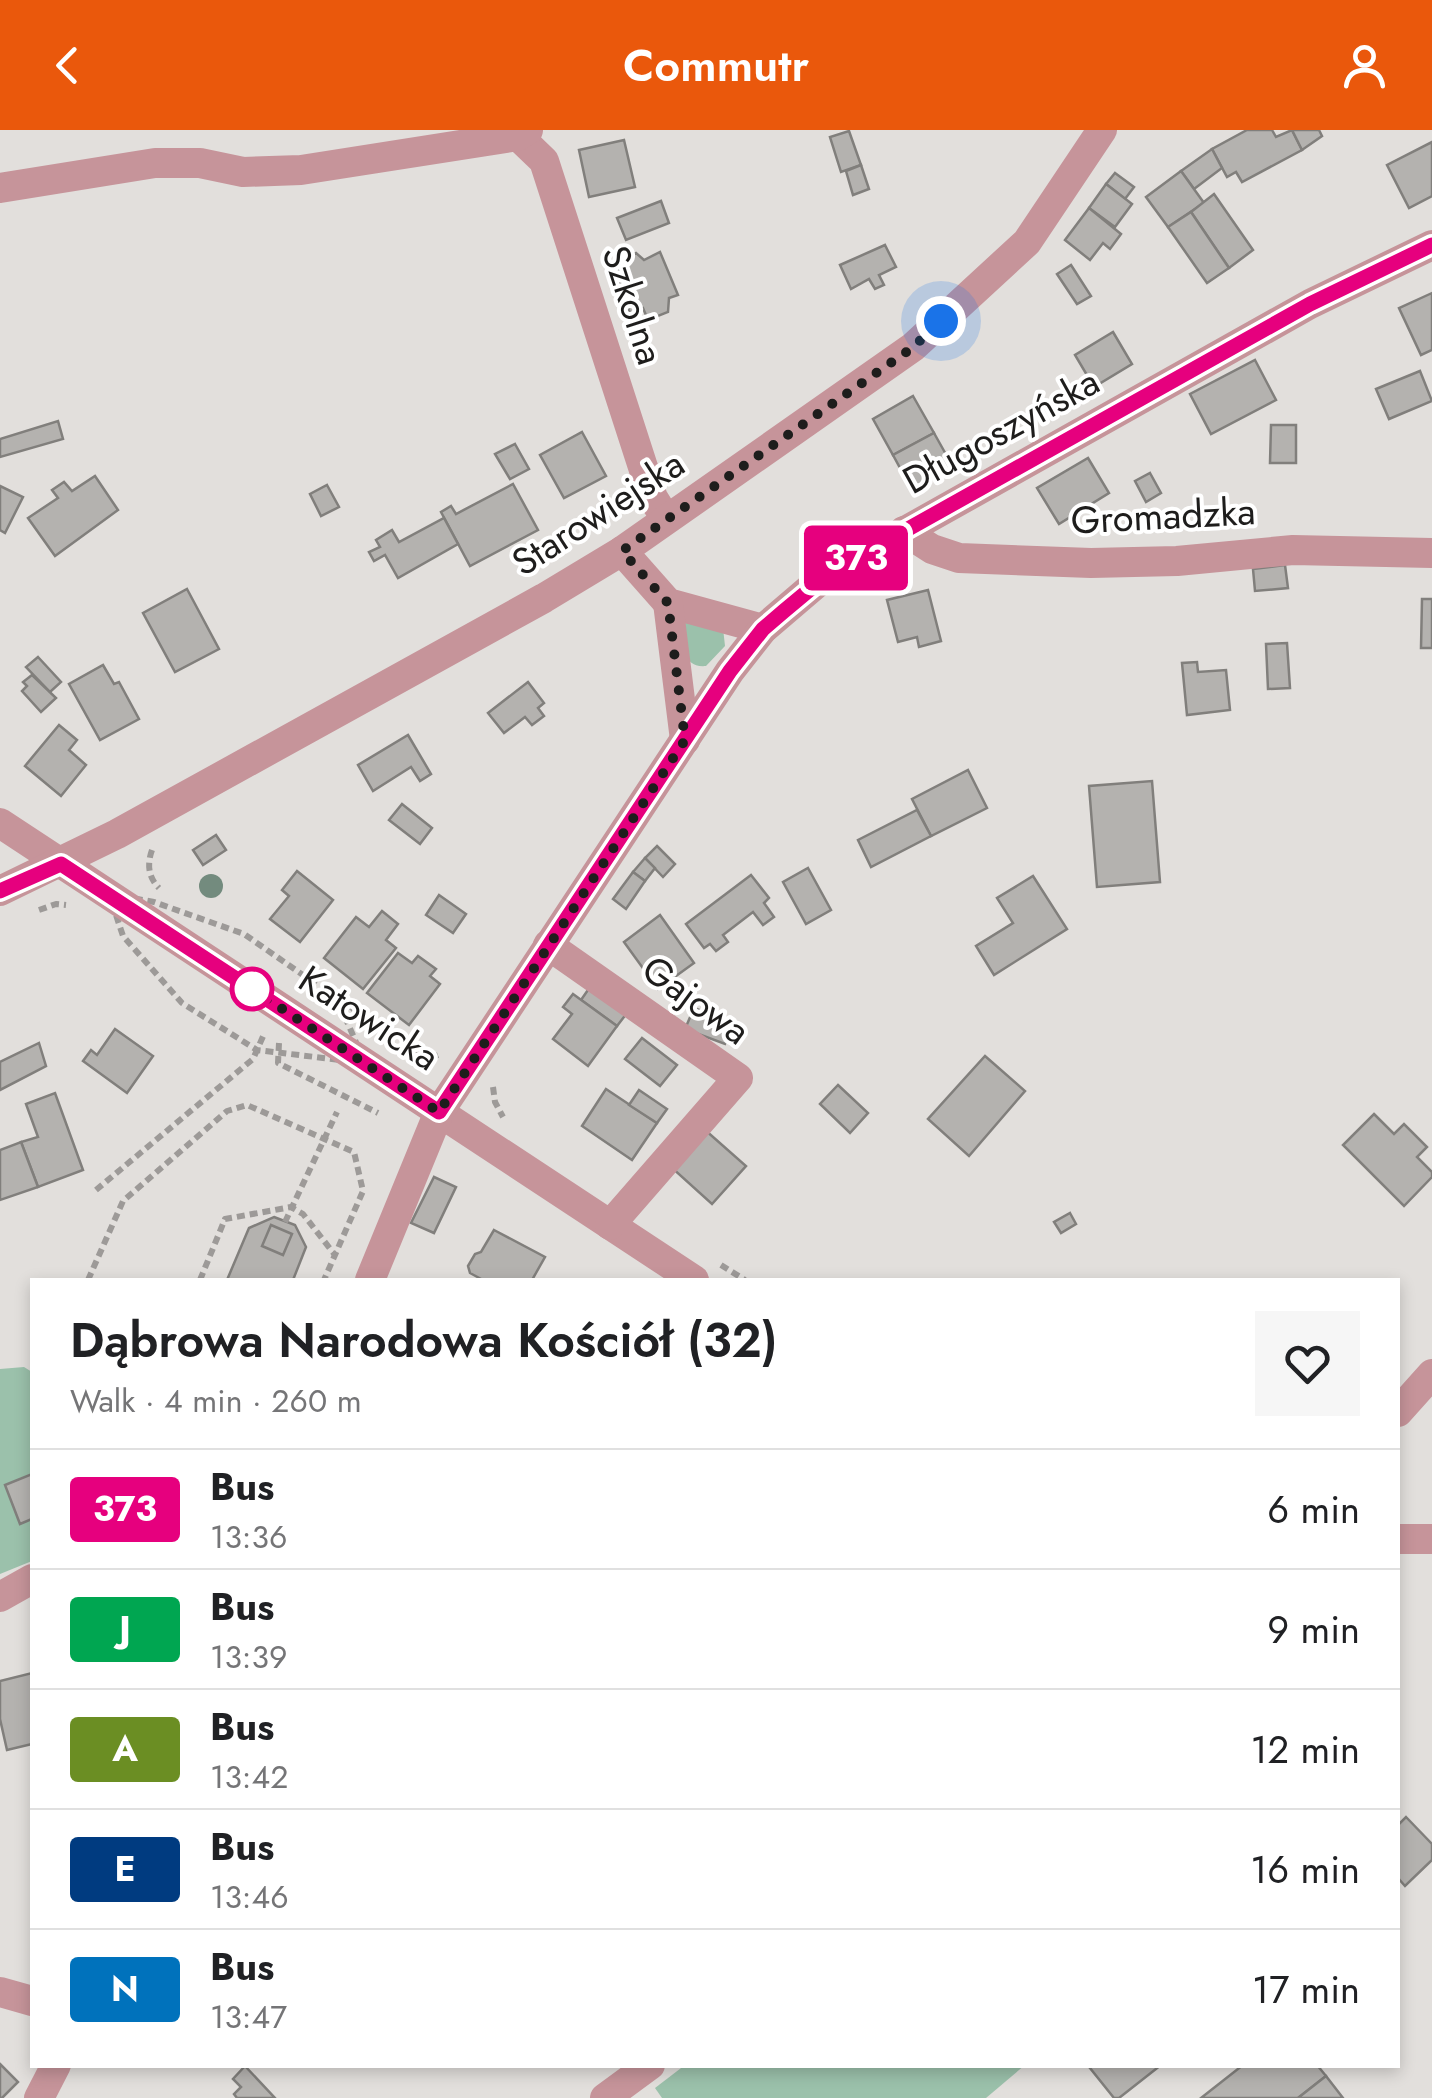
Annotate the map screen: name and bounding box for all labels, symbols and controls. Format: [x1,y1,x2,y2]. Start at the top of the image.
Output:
text: Commutr [623,33,809,98]
icon: back [40,38,95,93]
icon: person [1337,38,1392,93]
street label: Szkolna [588,238,679,371]
your location [916,296,966,346]
street label: Długoszyńska [892,354,1109,507]
street label: Starowiejska [501,436,695,589]
street label: Gromadzka [1069,483,1257,548]
line badge: 373 [798,526,914,590]
text: 373 [824,533,888,583]
street label: Gajowa [631,942,762,1058]
street label: Katowicka [288,952,450,1084]
unlabelled marker [231,968,273,1010]
text: Dąbrowa Narodowa Kościół (32) [70,1306,778,1375]
button: heart [1255,1311,1360,1416]
text: Walk · 4 min · 260 m [70,1378,362,1424]
text: Bus [210,1459,274,1514]
text: 6 min [1267,1482,1360,1537]
text: 373 [93,1484,157,1534]
text: 13:36 [210,1514,287,1560]
text: Bus [210,1579,274,1634]
text: 9 min [1267,1602,1360,1657]
text: J [119,1604,131,1654]
text: 13:39 [210,1634,287,1680]
text: Bus [210,1699,274,1754]
text: 12 min [1250,1722,1360,1777]
text: A [112,1724,138,1774]
text: 13:42 [210,1754,288,1800]
text: Bus [210,1819,274,1874]
text: 16 min [1250,1842,1360,1897]
text: E [114,1844,136,1894]
text: 13:46 [210,1874,289,1920]
text: Bus [210,1939,274,1994]
text: 17 min [1252,1962,1360,2017]
text: N [111,1964,139,2014]
text: 13:47 [210,1994,287,2040]

